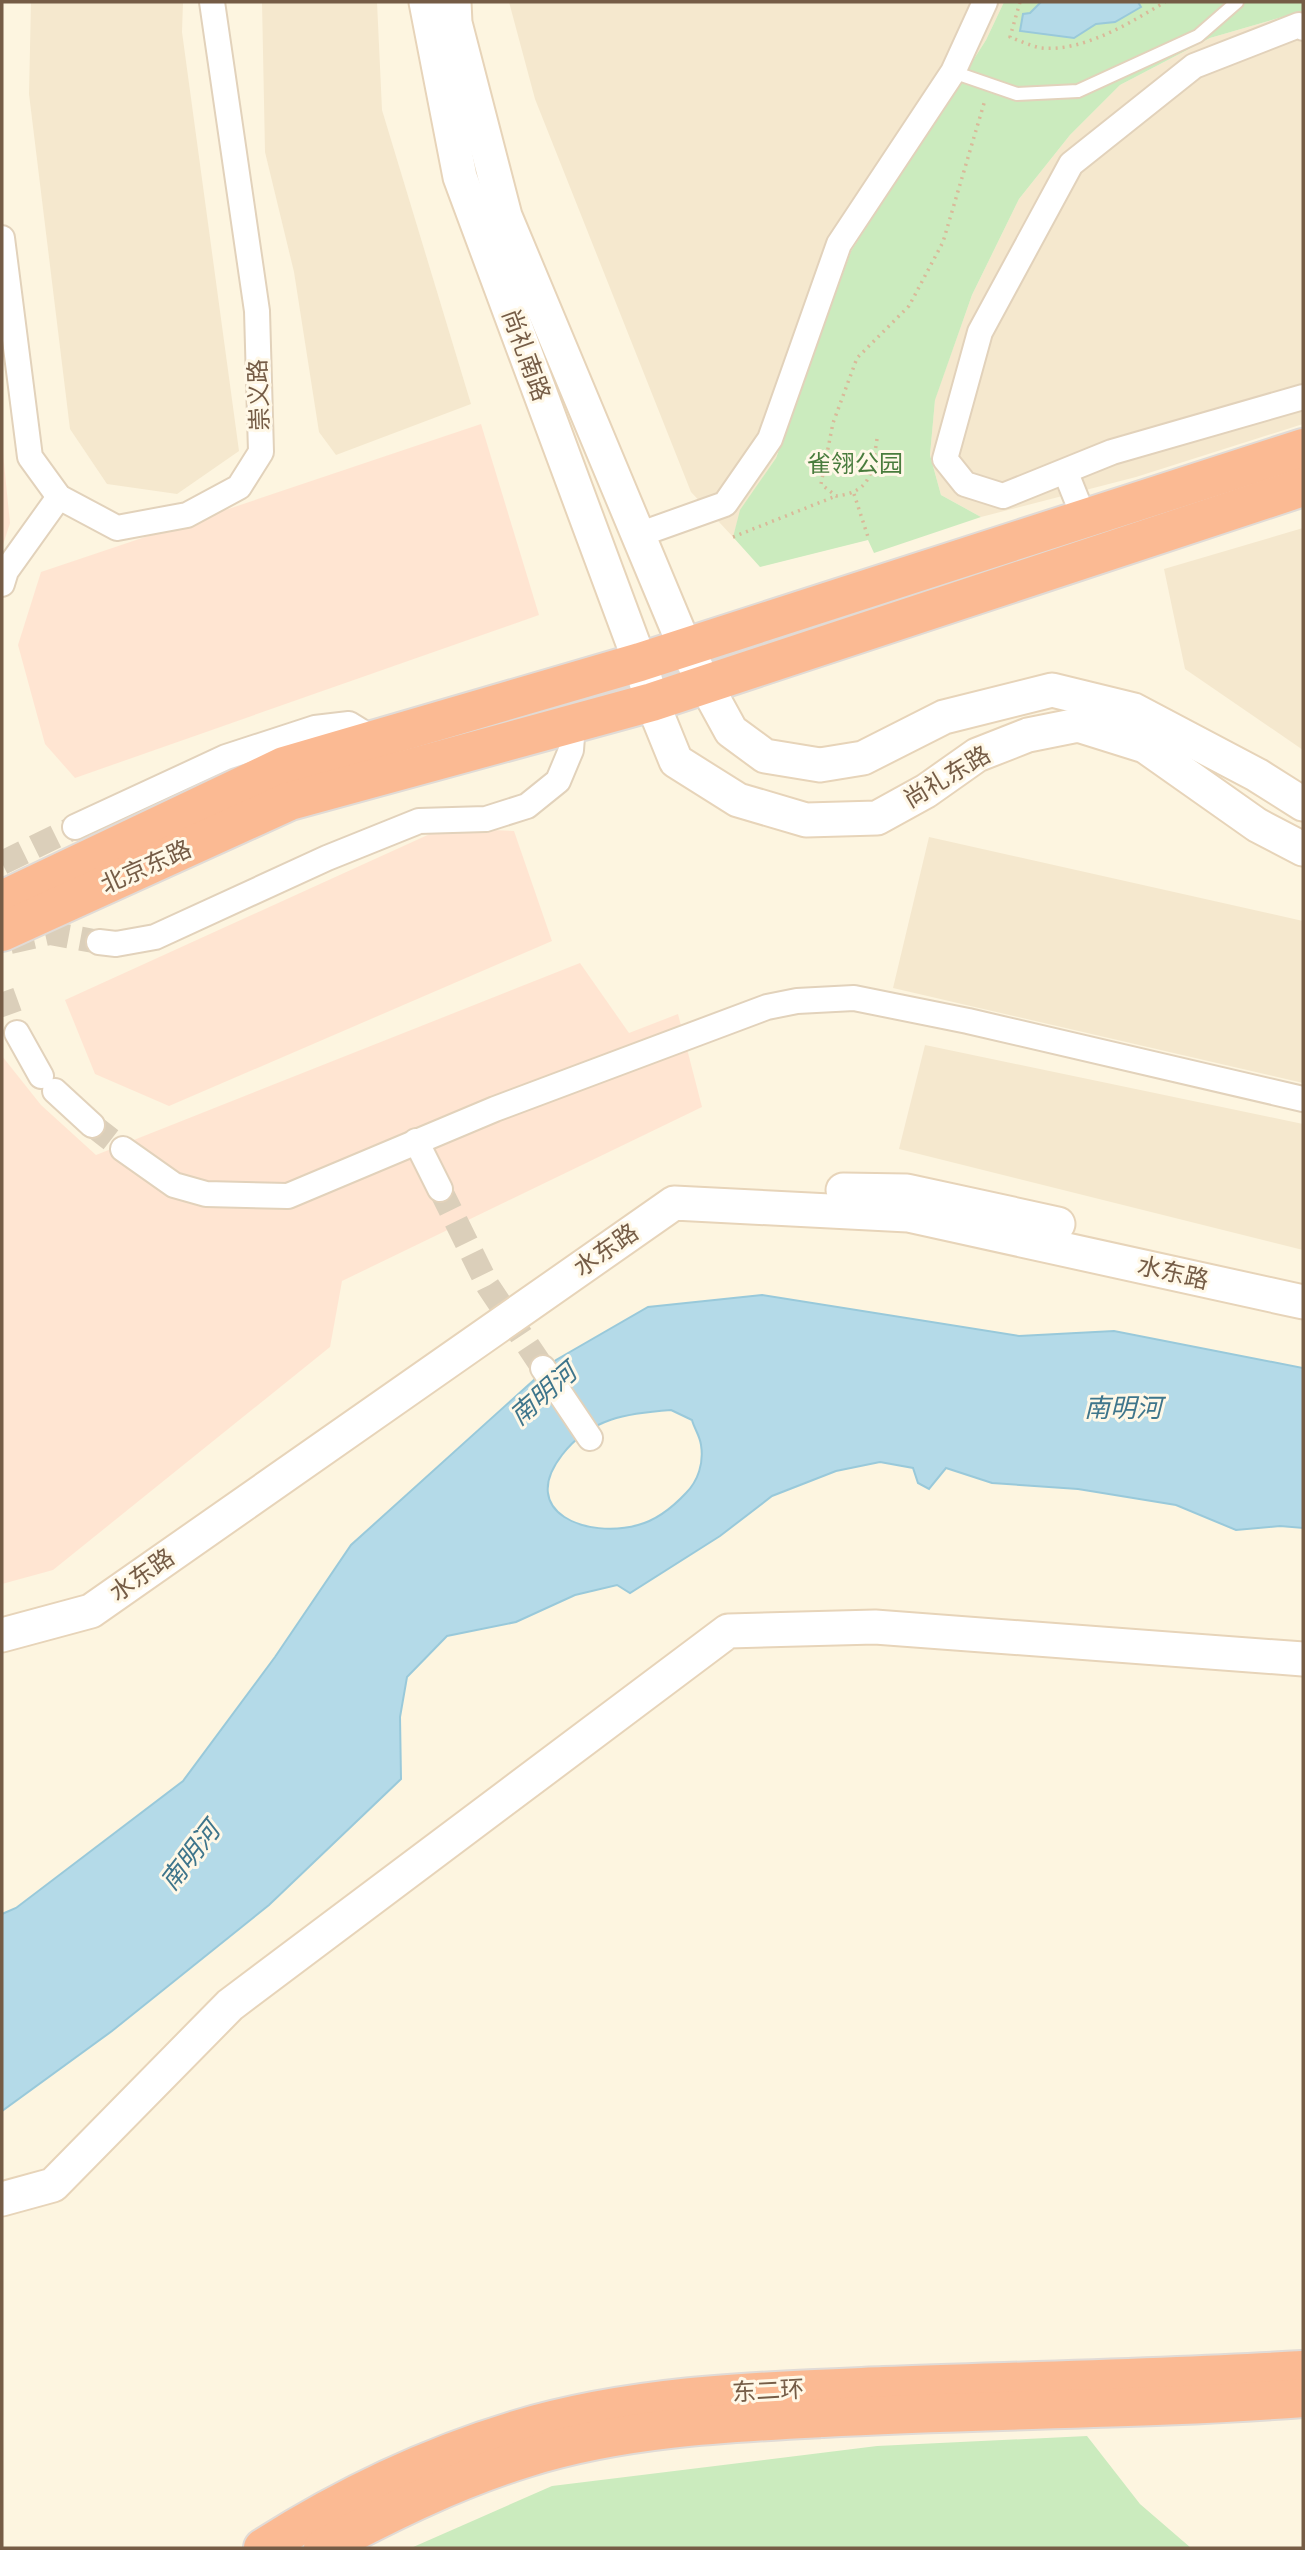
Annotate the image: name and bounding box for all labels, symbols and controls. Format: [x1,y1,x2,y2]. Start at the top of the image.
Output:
street label: 尚礼南路 [497,305,556,405]
street label: 崇义路 [244,359,273,431]
park label: 雀翎公园 [807,450,903,477]
street label: 尚礼东路 [899,740,995,813]
street label: 北京东路 [96,835,195,898]
street label: 水东路 [568,1218,643,1281]
street label: 水东路 [1135,1251,1211,1294]
water label: 南明河 [504,1354,586,1431]
water label: 南明河 [1084,1393,1167,1423]
street label: 水东路 [104,1543,179,1606]
water label: 南明河 [154,1812,229,1896]
street label: 东二环 [731,2375,805,2406]

